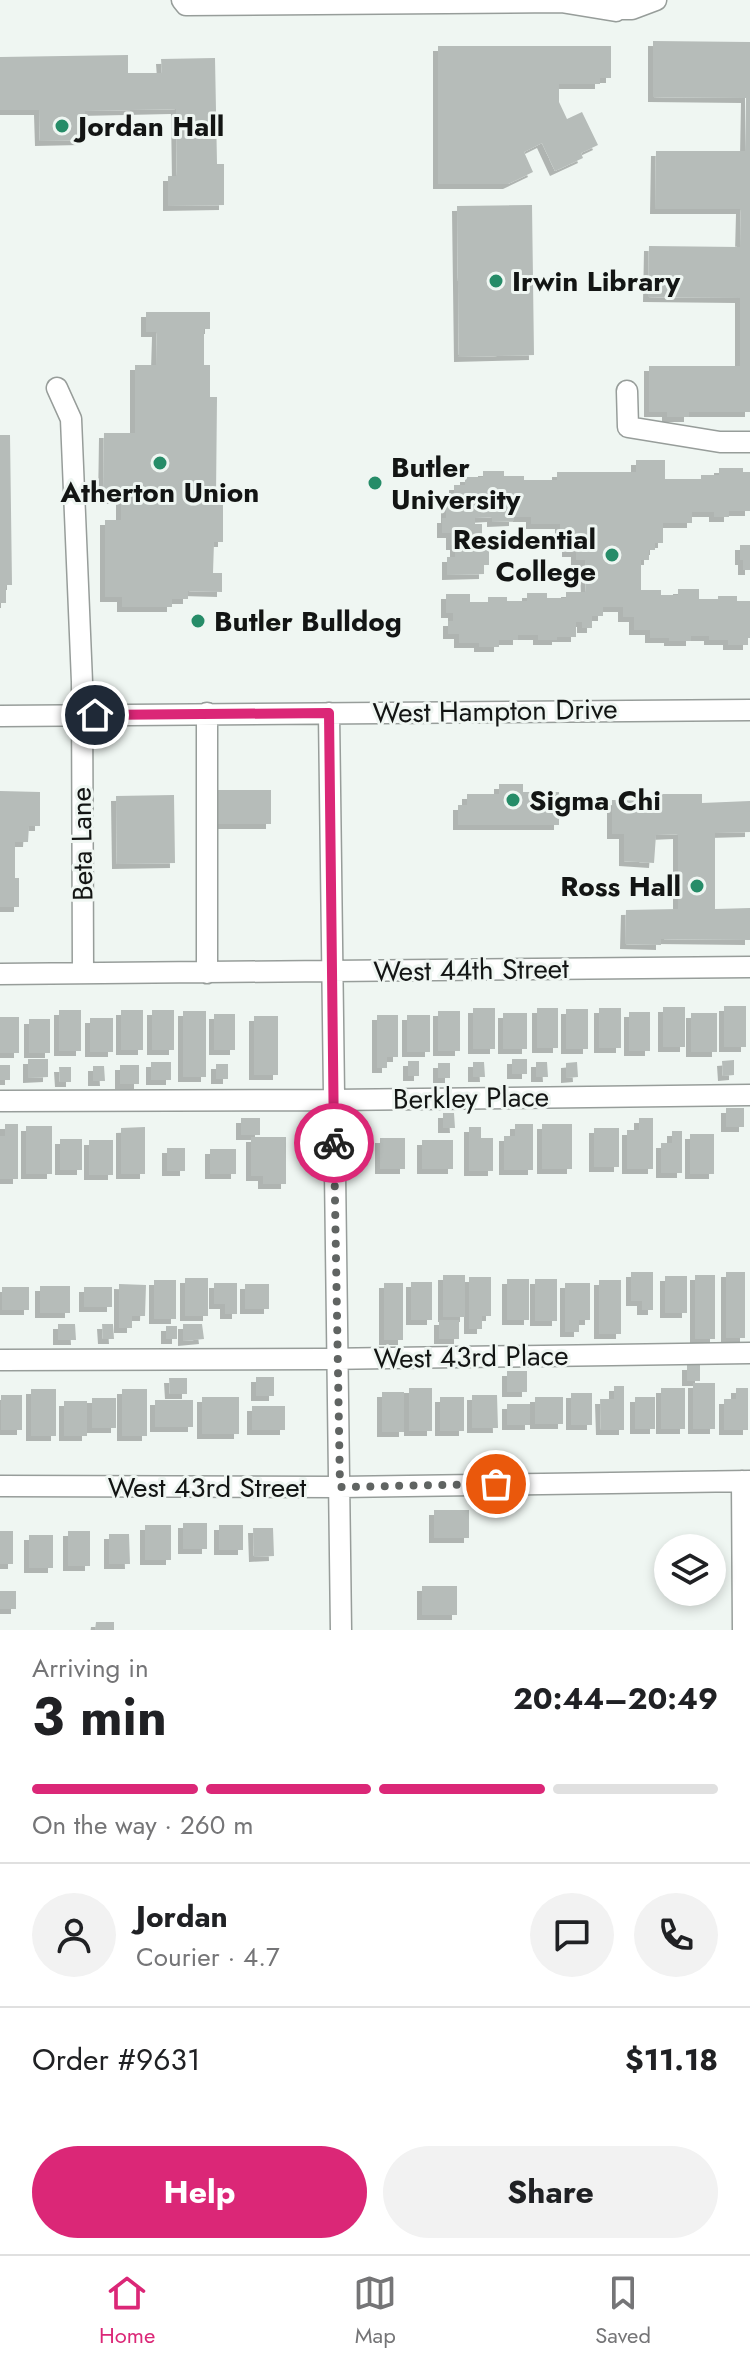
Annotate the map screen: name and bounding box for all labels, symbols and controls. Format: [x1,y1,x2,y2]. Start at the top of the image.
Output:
place label: Jordan Hall [73,106,224,147]
marker: Jordan Hall [53,117,71,135]
place label: Irwin Library [512,261,681,302]
marker: Irwin Library [487,272,505,290]
place label: Butler University [391,447,521,520]
marker: Atherton Union [151,454,169,472]
place label: Atherton Union [60,472,259,513]
marker: Butler University [366,474,384,492]
place label: Residential College [453,519,596,592]
marker: Residential College [603,546,621,564]
place label: Butler Bulldog [214,601,402,642]
marker: Butler Bulldog [189,612,207,630]
pin [61,681,129,749]
street label: West Hampton Drive [372,688,618,734]
icon: home [73,693,117,737]
place label: Sigma Chi [529,780,661,821]
street label: Beta Lane [61,787,103,901]
marker: Sigma Chi [504,791,522,809]
place label: Ross Hall [560,866,681,907]
marker: Ross Hall [688,877,706,895]
street label: West 44th Street [373,948,569,992]
street label: Berkley Place [393,1076,549,1120]
courier [294,1103,374,1183]
icon: bike [312,1121,356,1165]
street label: West 43rd Place [373,1335,569,1379]
pin [462,1450,530,1518]
icon: bag [474,1462,518,1506]
street label: West 43rd Street [108,1467,307,1508]
map controls [654,1534,726,1606]
button: layers [654,1534,726,1606]
text: Arriving in [32,1649,149,1687]
text: 20:44–20:49 [513,1677,718,1720]
text: 3 min [32,1679,167,1755]
text: On the way · 260 m [32,1806,253,1844]
button: person [32,1893,116,1977]
button: chat [530,1893,614,1977]
button: phone [634,1893,718,1977]
text: Jordan [136,1895,228,1938]
text: Courier · 4.7 [136,1938,280,1976]
text: Order #9631 [32,2038,200,2081]
text: $11.18 [625,2038,718,2081]
button: Help [32,2146,367,2238]
button: Share [383,2146,718,2238]
tab: Home [99,2271,155,2351]
tab: Map [353,2271,397,2351]
tab: Saved [595,2271,651,2351]

